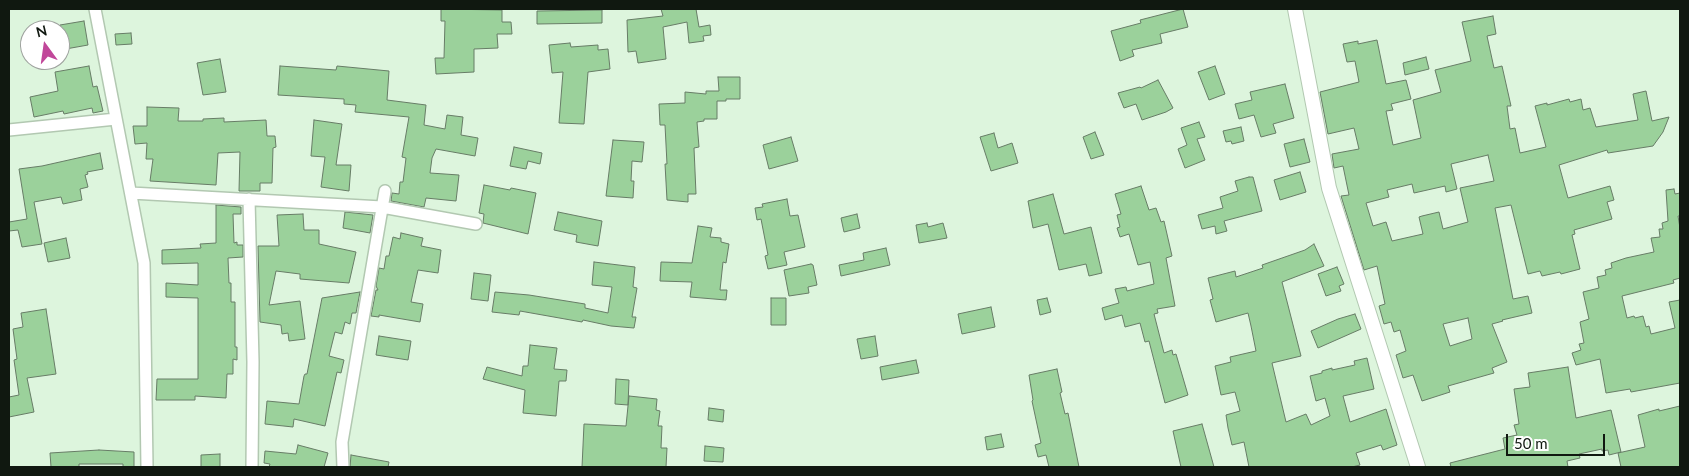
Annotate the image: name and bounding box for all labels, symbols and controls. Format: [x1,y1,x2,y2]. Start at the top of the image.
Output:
north arrow [20,20,70,70]
text: N [34,21,49,40]
scale bar [1509,424,1608,456]
text: 50 m [1514,434,1548,452]

